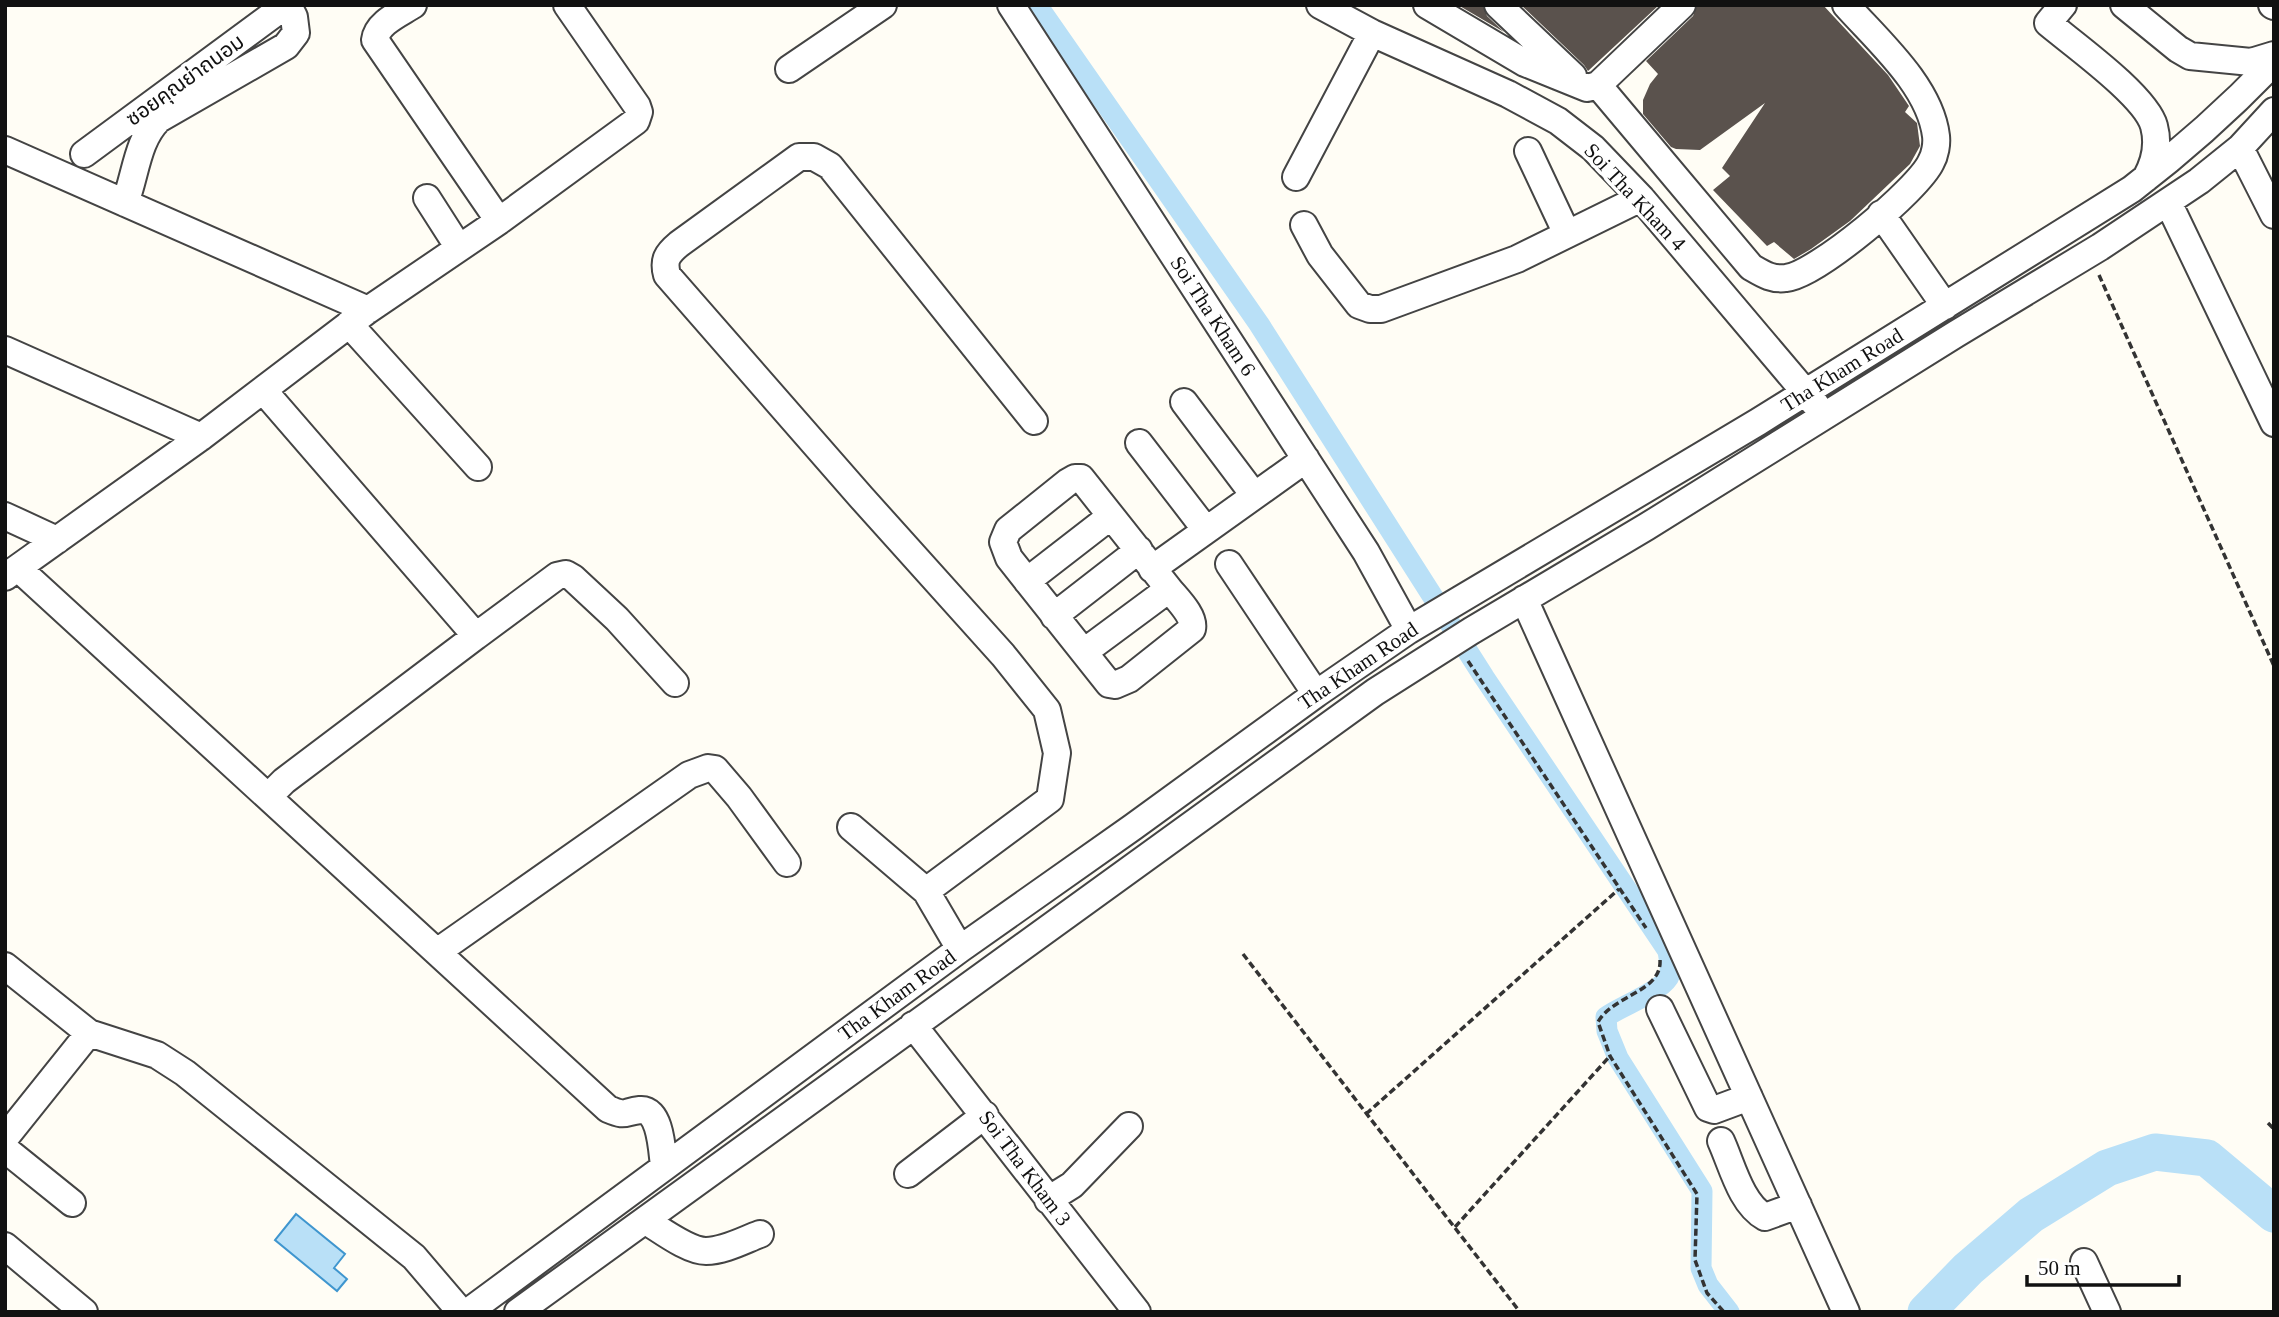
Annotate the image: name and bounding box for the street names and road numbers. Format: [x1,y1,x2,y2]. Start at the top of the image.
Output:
street label: ซอยคุณย่าถนอม [121,29,249,132]
street label: Soi Tha Kham 4 [1579,138,1691,256]
street label: Soi Tha Kham 6 [1165,252,1261,380]
street label: Tha Kham Road [1777,323,1908,417]
street label: Tha Kham Road [1294,617,1423,715]
street label: Tha Kham Road [834,944,961,1045]
street label: Soi Tha Kham 3 [974,1106,1076,1230]

